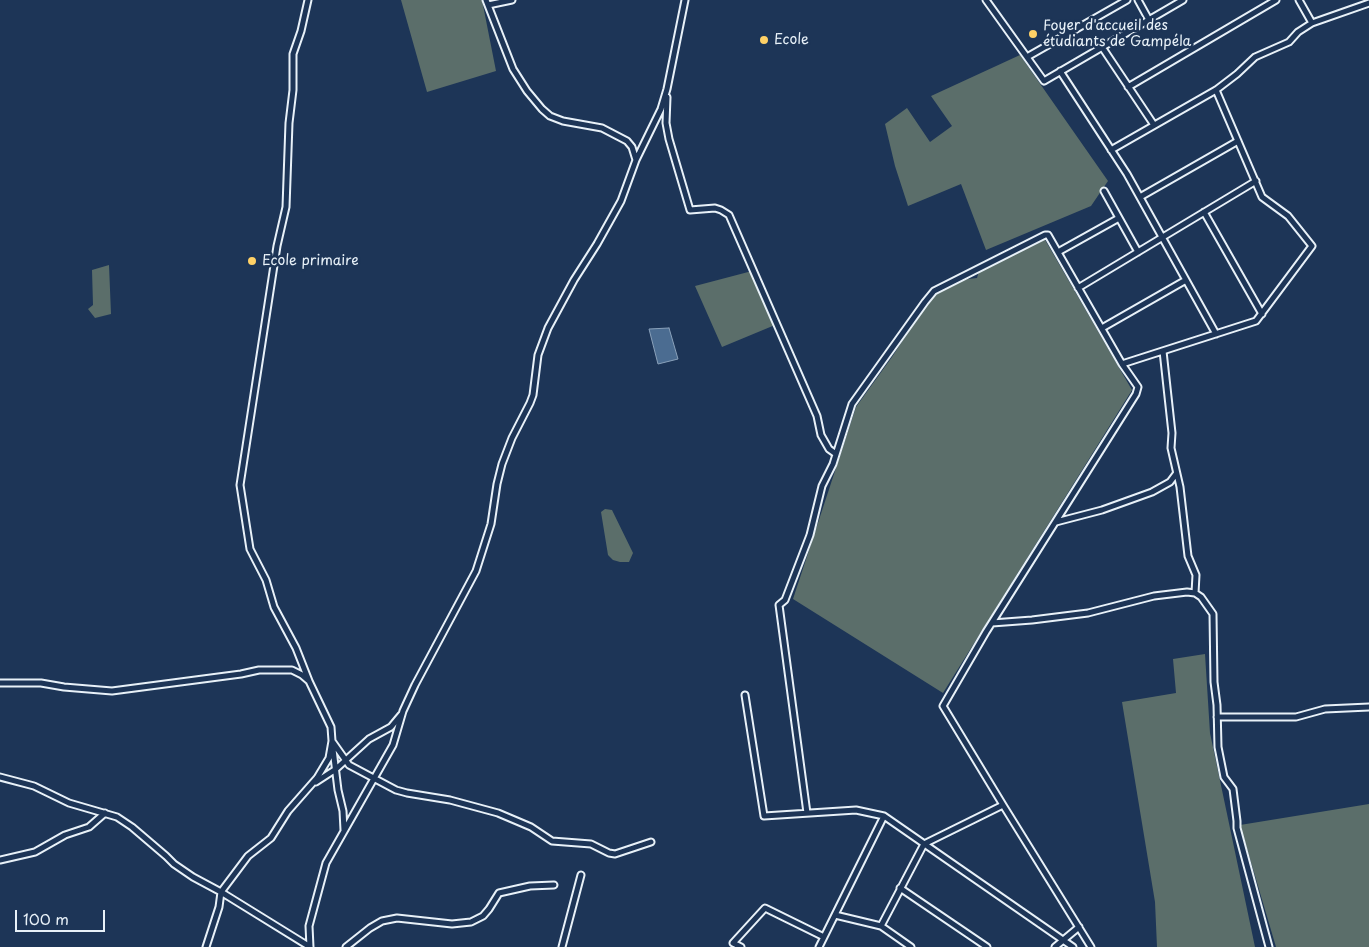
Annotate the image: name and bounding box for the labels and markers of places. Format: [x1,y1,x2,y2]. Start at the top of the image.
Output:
place label: Foyer d'accueil des étudiants de Gampéla [1043,18,1191,50]
marker: Foyer d'accueil des étudiants de Gampéla [1027,28,1039,40]
place label: Ecole [774,32,809,48]
marker: Ecole [758,34,770,46]
place label: Ecole primaire [262,253,359,269]
marker: Ecole primaire [246,255,258,267]

